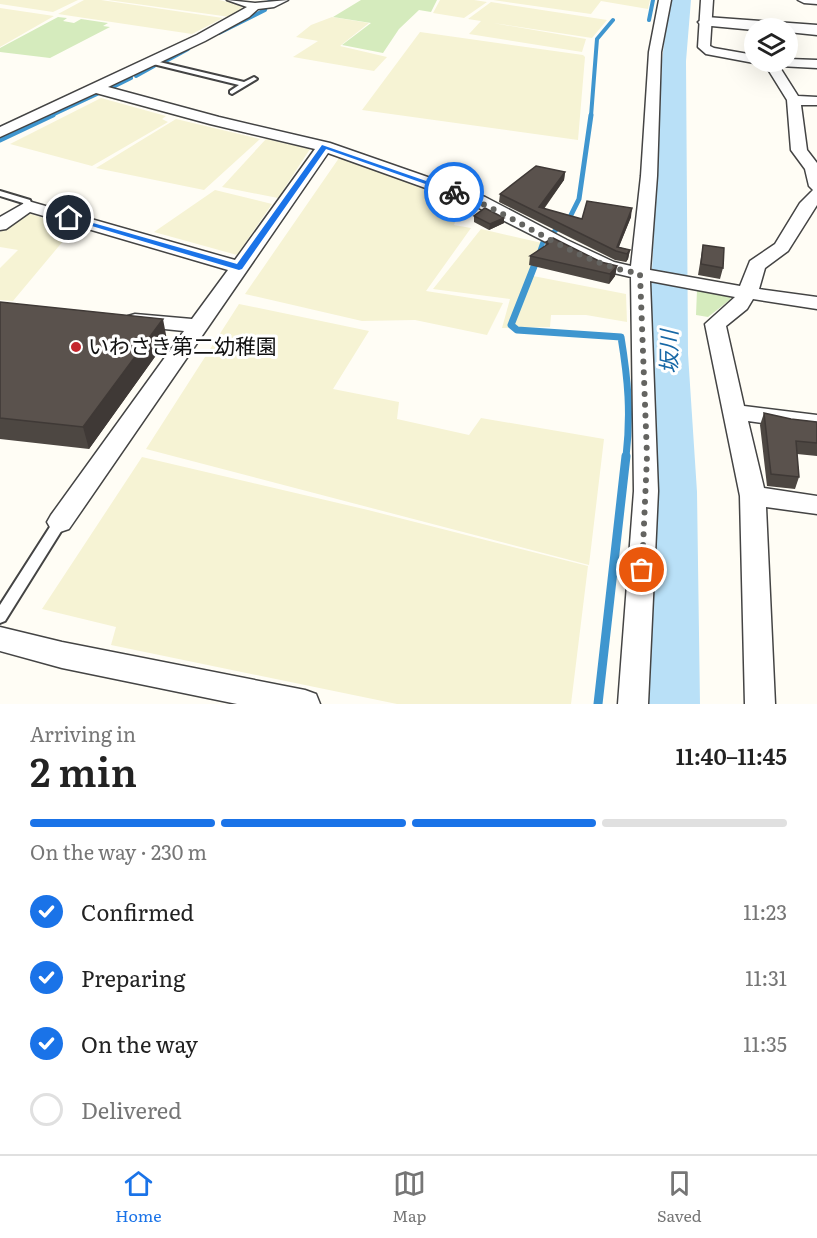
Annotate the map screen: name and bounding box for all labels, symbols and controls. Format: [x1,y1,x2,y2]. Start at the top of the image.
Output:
map controls [744,18,798,72]
button: layers [744,18,798,72]
courier [424,162,484,222]
icon: bike [438,176,471,209]
pin [43,192,94,243]
icon: home [52,201,85,234]
water label: 坂川 [651,328,684,374]
place label: いわさき第二幼稚園 [88,329,277,360]
marker: いわさき第二幼稚園 [69,340,83,354]
pin [616,544,667,595]
icon: bag [625,553,658,586]
text: Arriving in [30,718,136,748]
text: 11:40–11:45 [676,739,787,772]
text: 2 min [30,741,137,799]
text: On the way · 230 m [30,836,207,866]
icon: check [30,895,63,928]
text: Confirmed [81,895,194,928]
text: 11:23 [743,896,787,926]
icon: check [30,961,63,994]
text: Preparing [81,961,185,994]
text: 11:31 [745,962,787,992]
icon: check [30,1027,63,1060]
text: On the way [81,1027,198,1060]
text: 11:35 [743,1028,787,1058]
text: Delivered [81,1093,182,1126]
tab: Home [115,1167,162,1227]
tab: Map [392,1167,426,1227]
tab: Saved [657,1167,702,1227]

